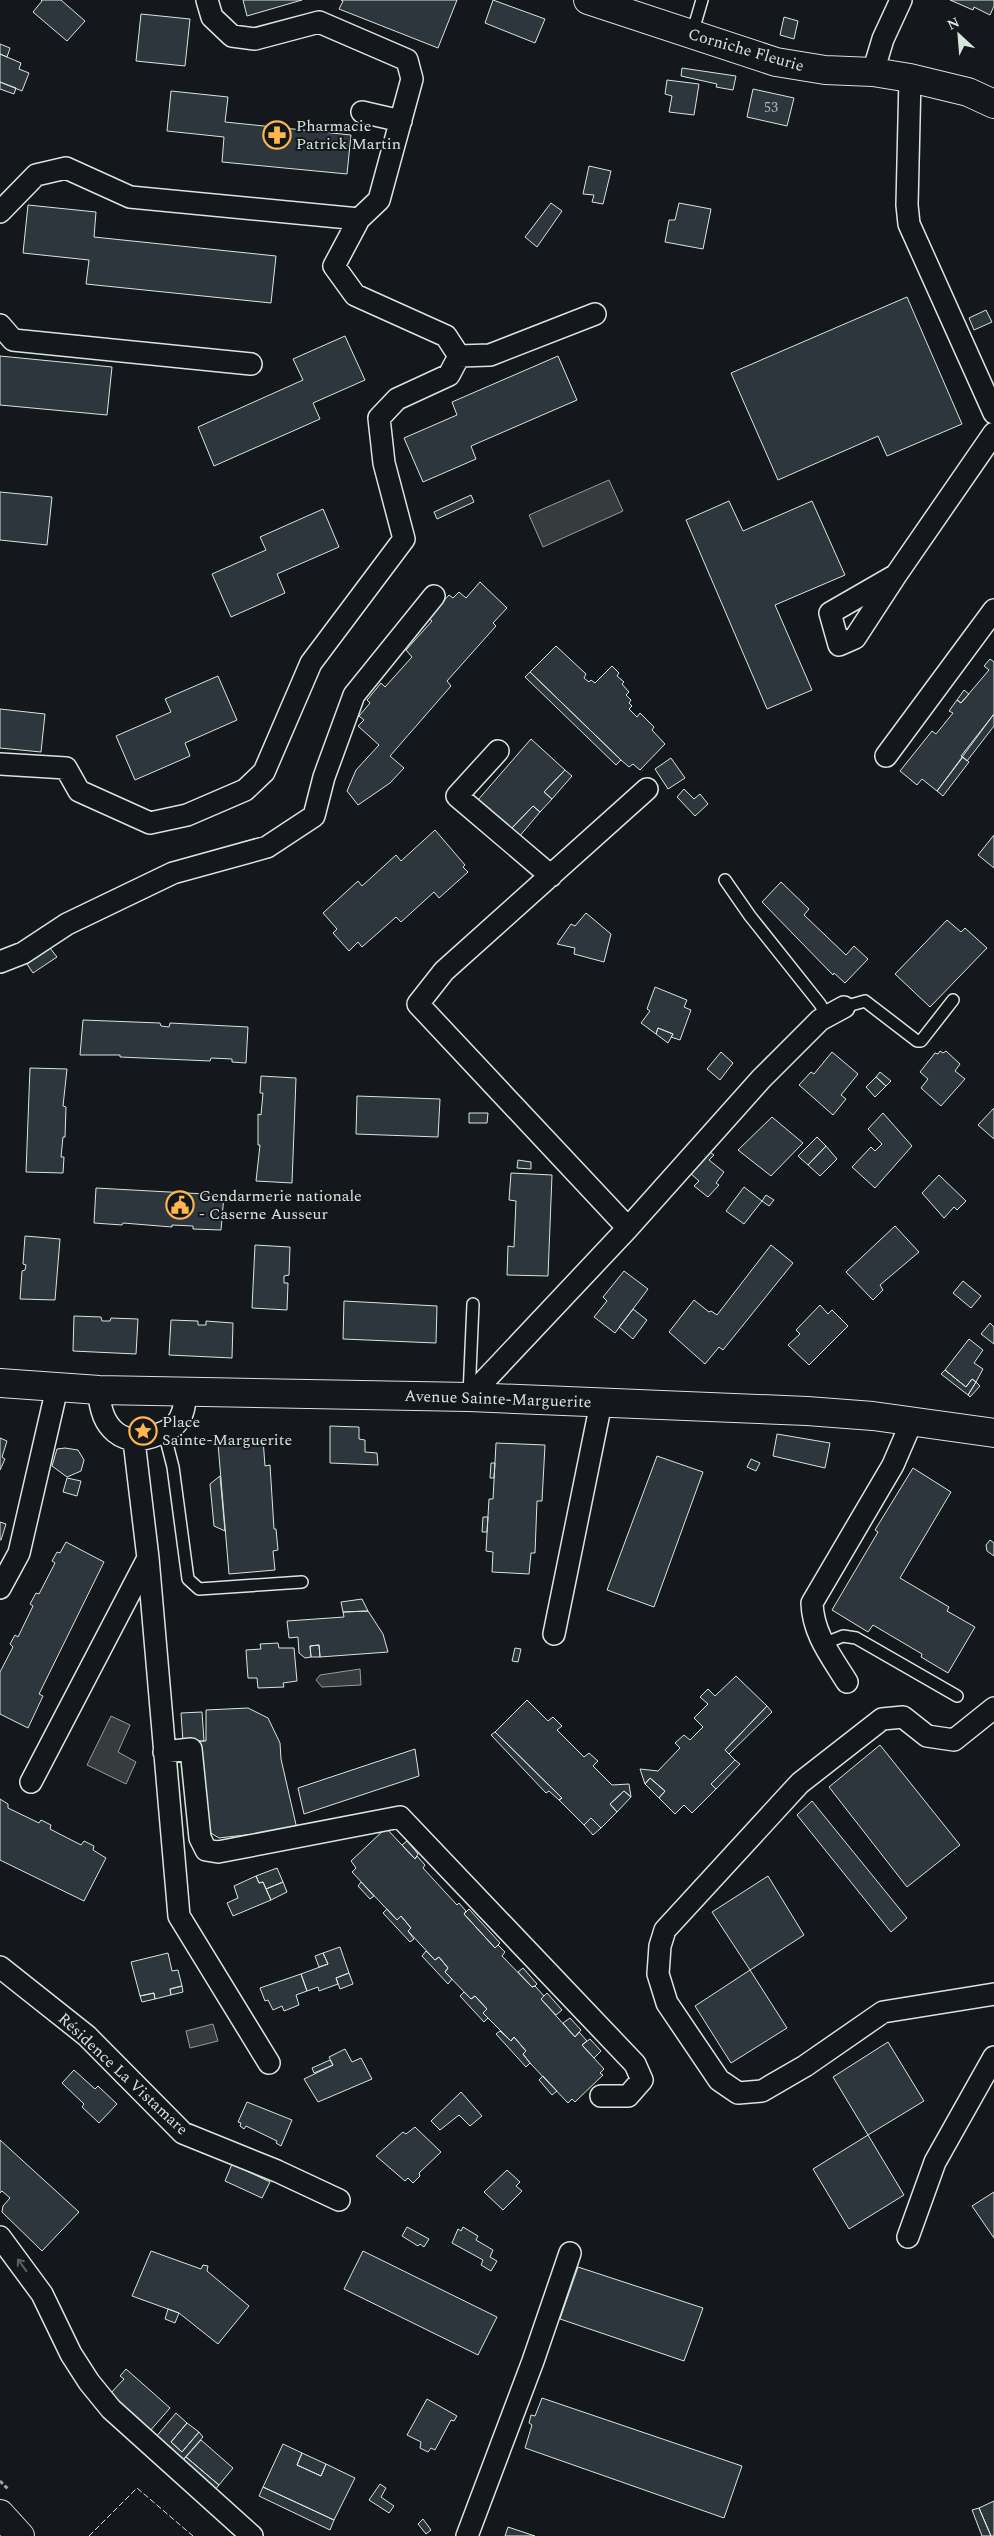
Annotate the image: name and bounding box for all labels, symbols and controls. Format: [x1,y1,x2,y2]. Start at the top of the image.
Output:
north arrow [934,10,984,60]
text: N [944,12,963,36]
street label: Corniche Fleurie [685,22,807,78]
house number: 53 [764,97,778,118]
place label: Pharmacie Patrick Martin [296,114,401,156]
pharmacy icon: Pharmacie Patrick Martin [262,120,292,150]
place label: Gendarmerie nationale - Caserne Ausseur [199,1184,362,1226]
public building icon: Gendarmerie nationale - Caserne Ausseur [165,1190,195,1220]
street label: Avenue Sainte-Marguerite [404,1384,592,1414]
place label: Place Sainte-Marguerite [162,1410,292,1452]
place icon: Place Sainte-Marguerite [128,1416,158,1446]
street label: Résidence La Vistamare [53,2007,193,2141]
one-way arrow [17,2258,27,2272]

